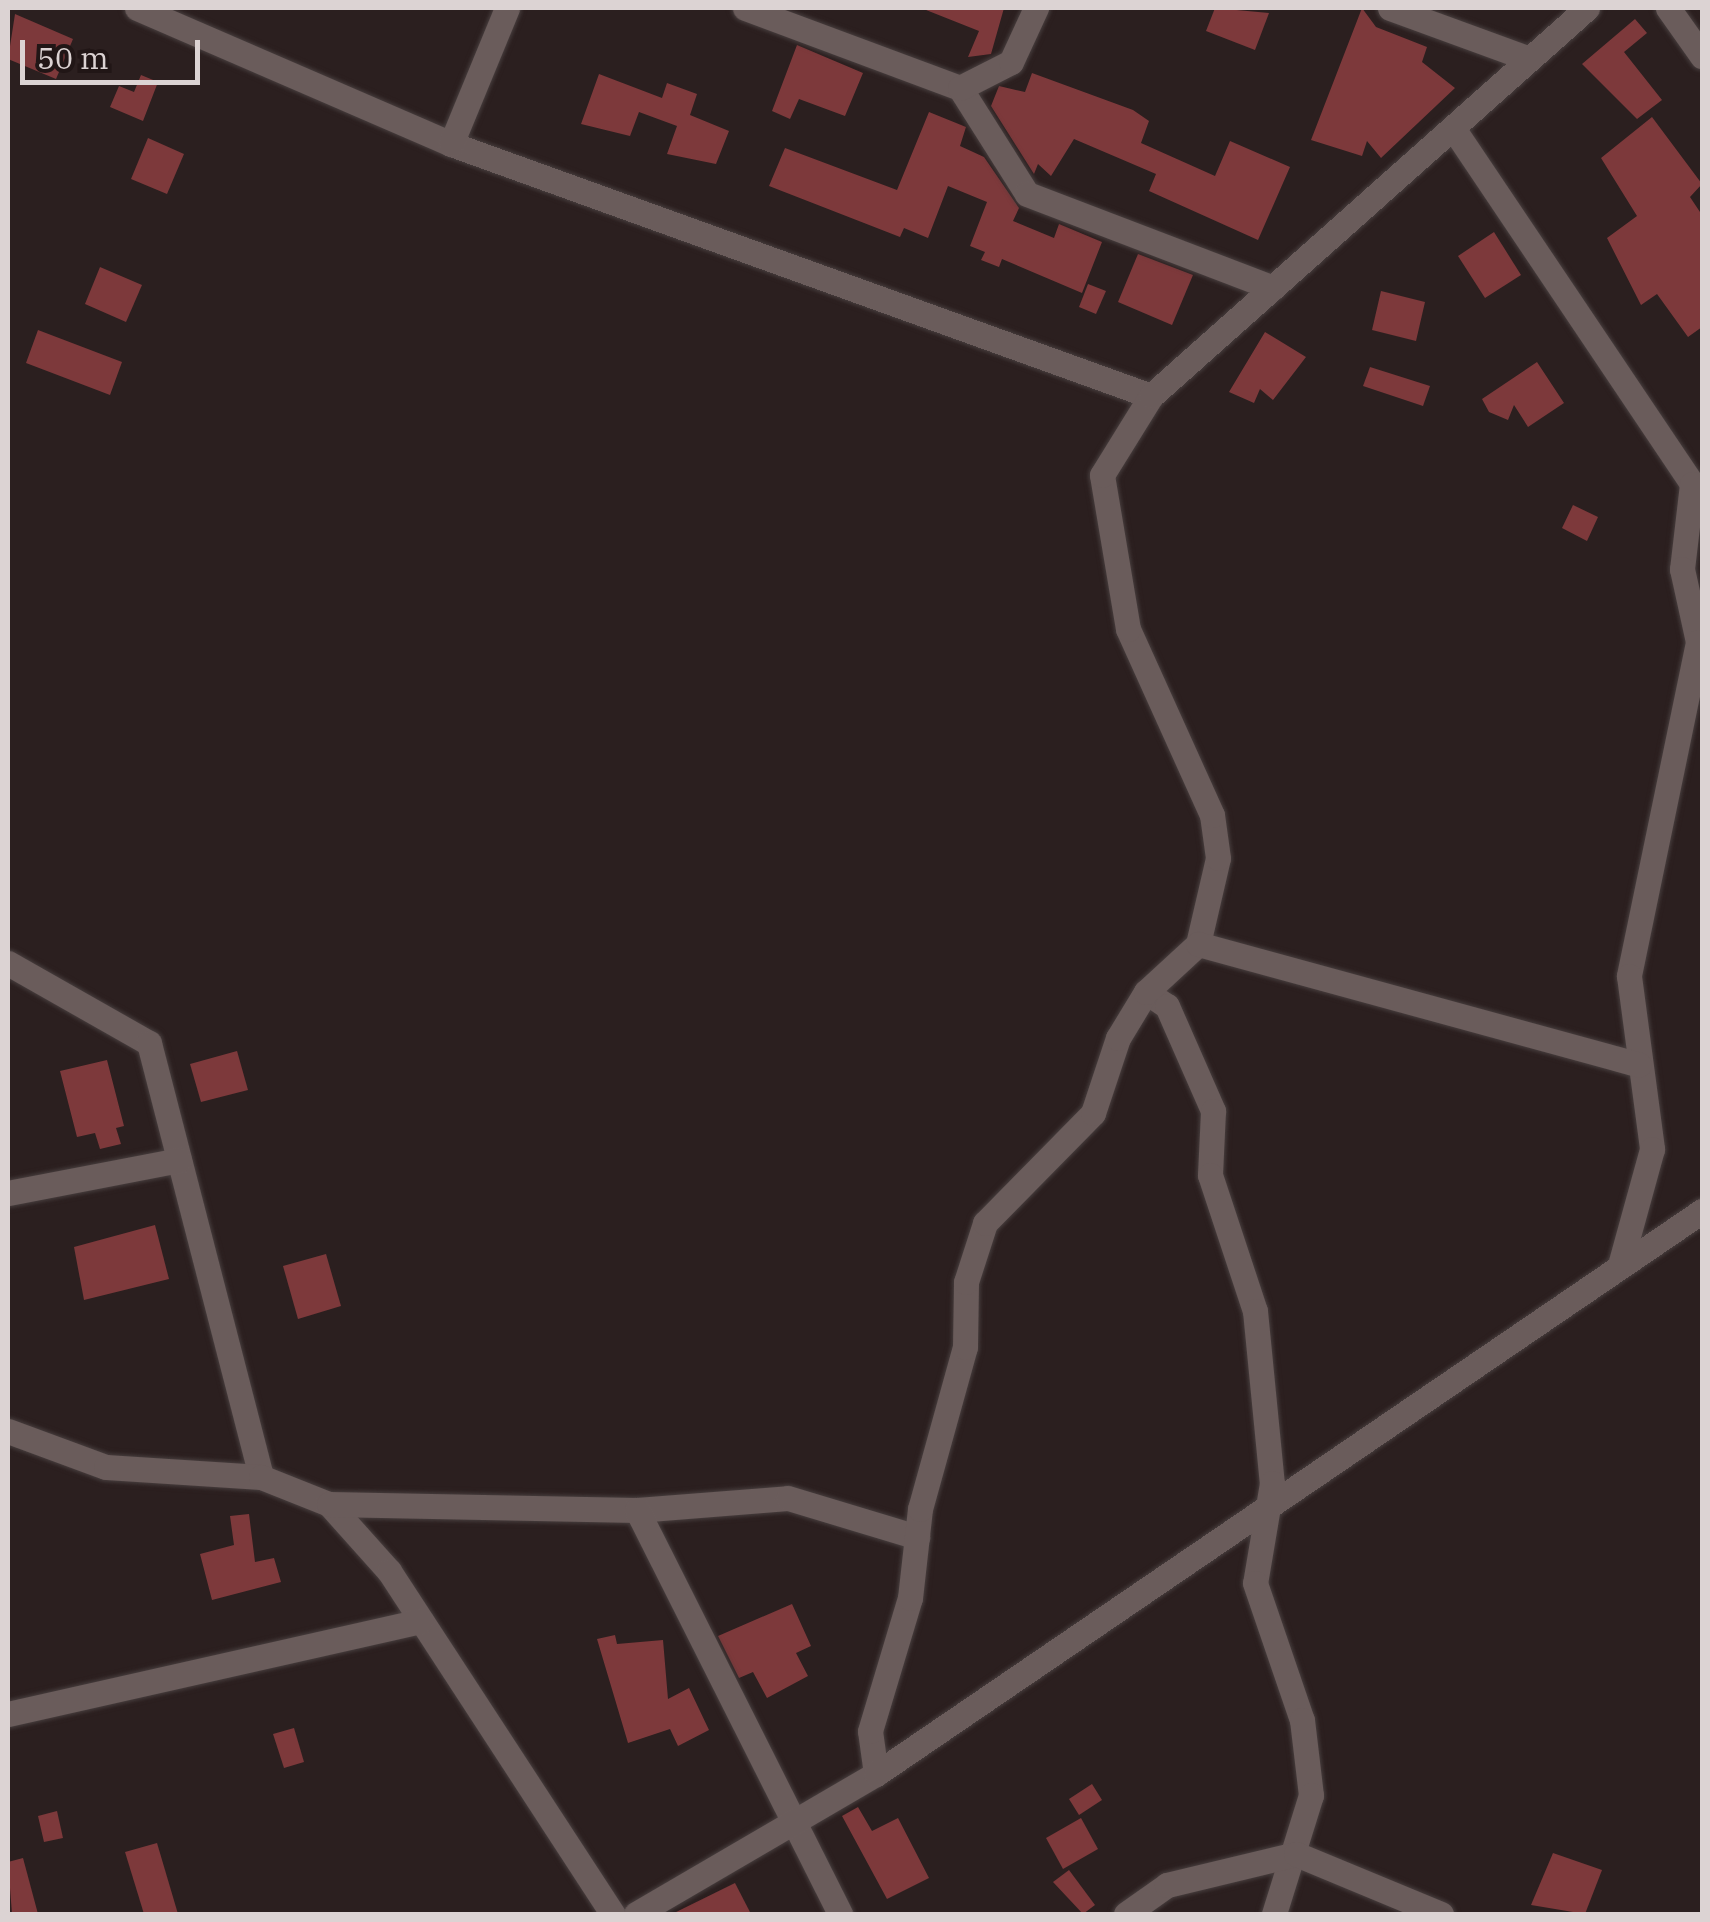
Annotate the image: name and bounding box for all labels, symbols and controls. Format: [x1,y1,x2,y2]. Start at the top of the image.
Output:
scale bar [25,20,205,82]
text: 50 m [37,38,109,77]

